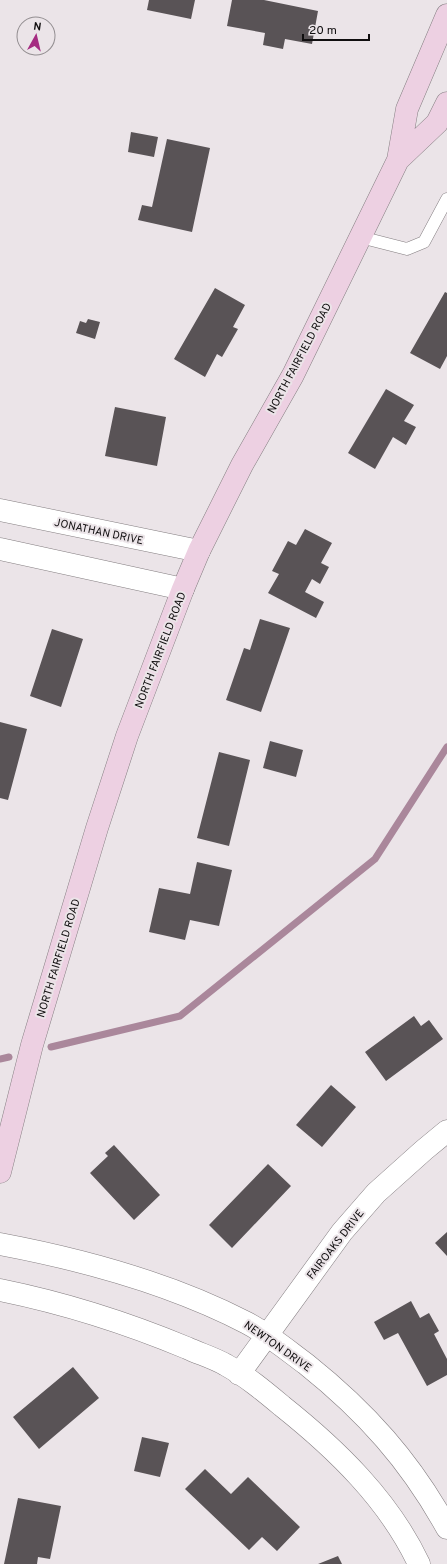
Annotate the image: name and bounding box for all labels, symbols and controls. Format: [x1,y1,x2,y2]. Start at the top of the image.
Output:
north arrow [16,16,56,56]
scale bar [303,16,369,42]
text: N [32,20,42,35]
text: 20 m [309,23,337,39]
street label: NORTH FAIRFIELD ROAD [265,301,335,416]
street label: JONATHAN DRIVE [53,516,145,548]
street label: NORTH FAIRFIELD ROAD [132,590,190,710]
street label: NORTH FAIRFIELD ROAD [34,897,84,1019]
street label: FAIROAKS DRIVE [304,1207,367,1282]
street label: NEWTON DRIVE [241,1318,314,1375]

